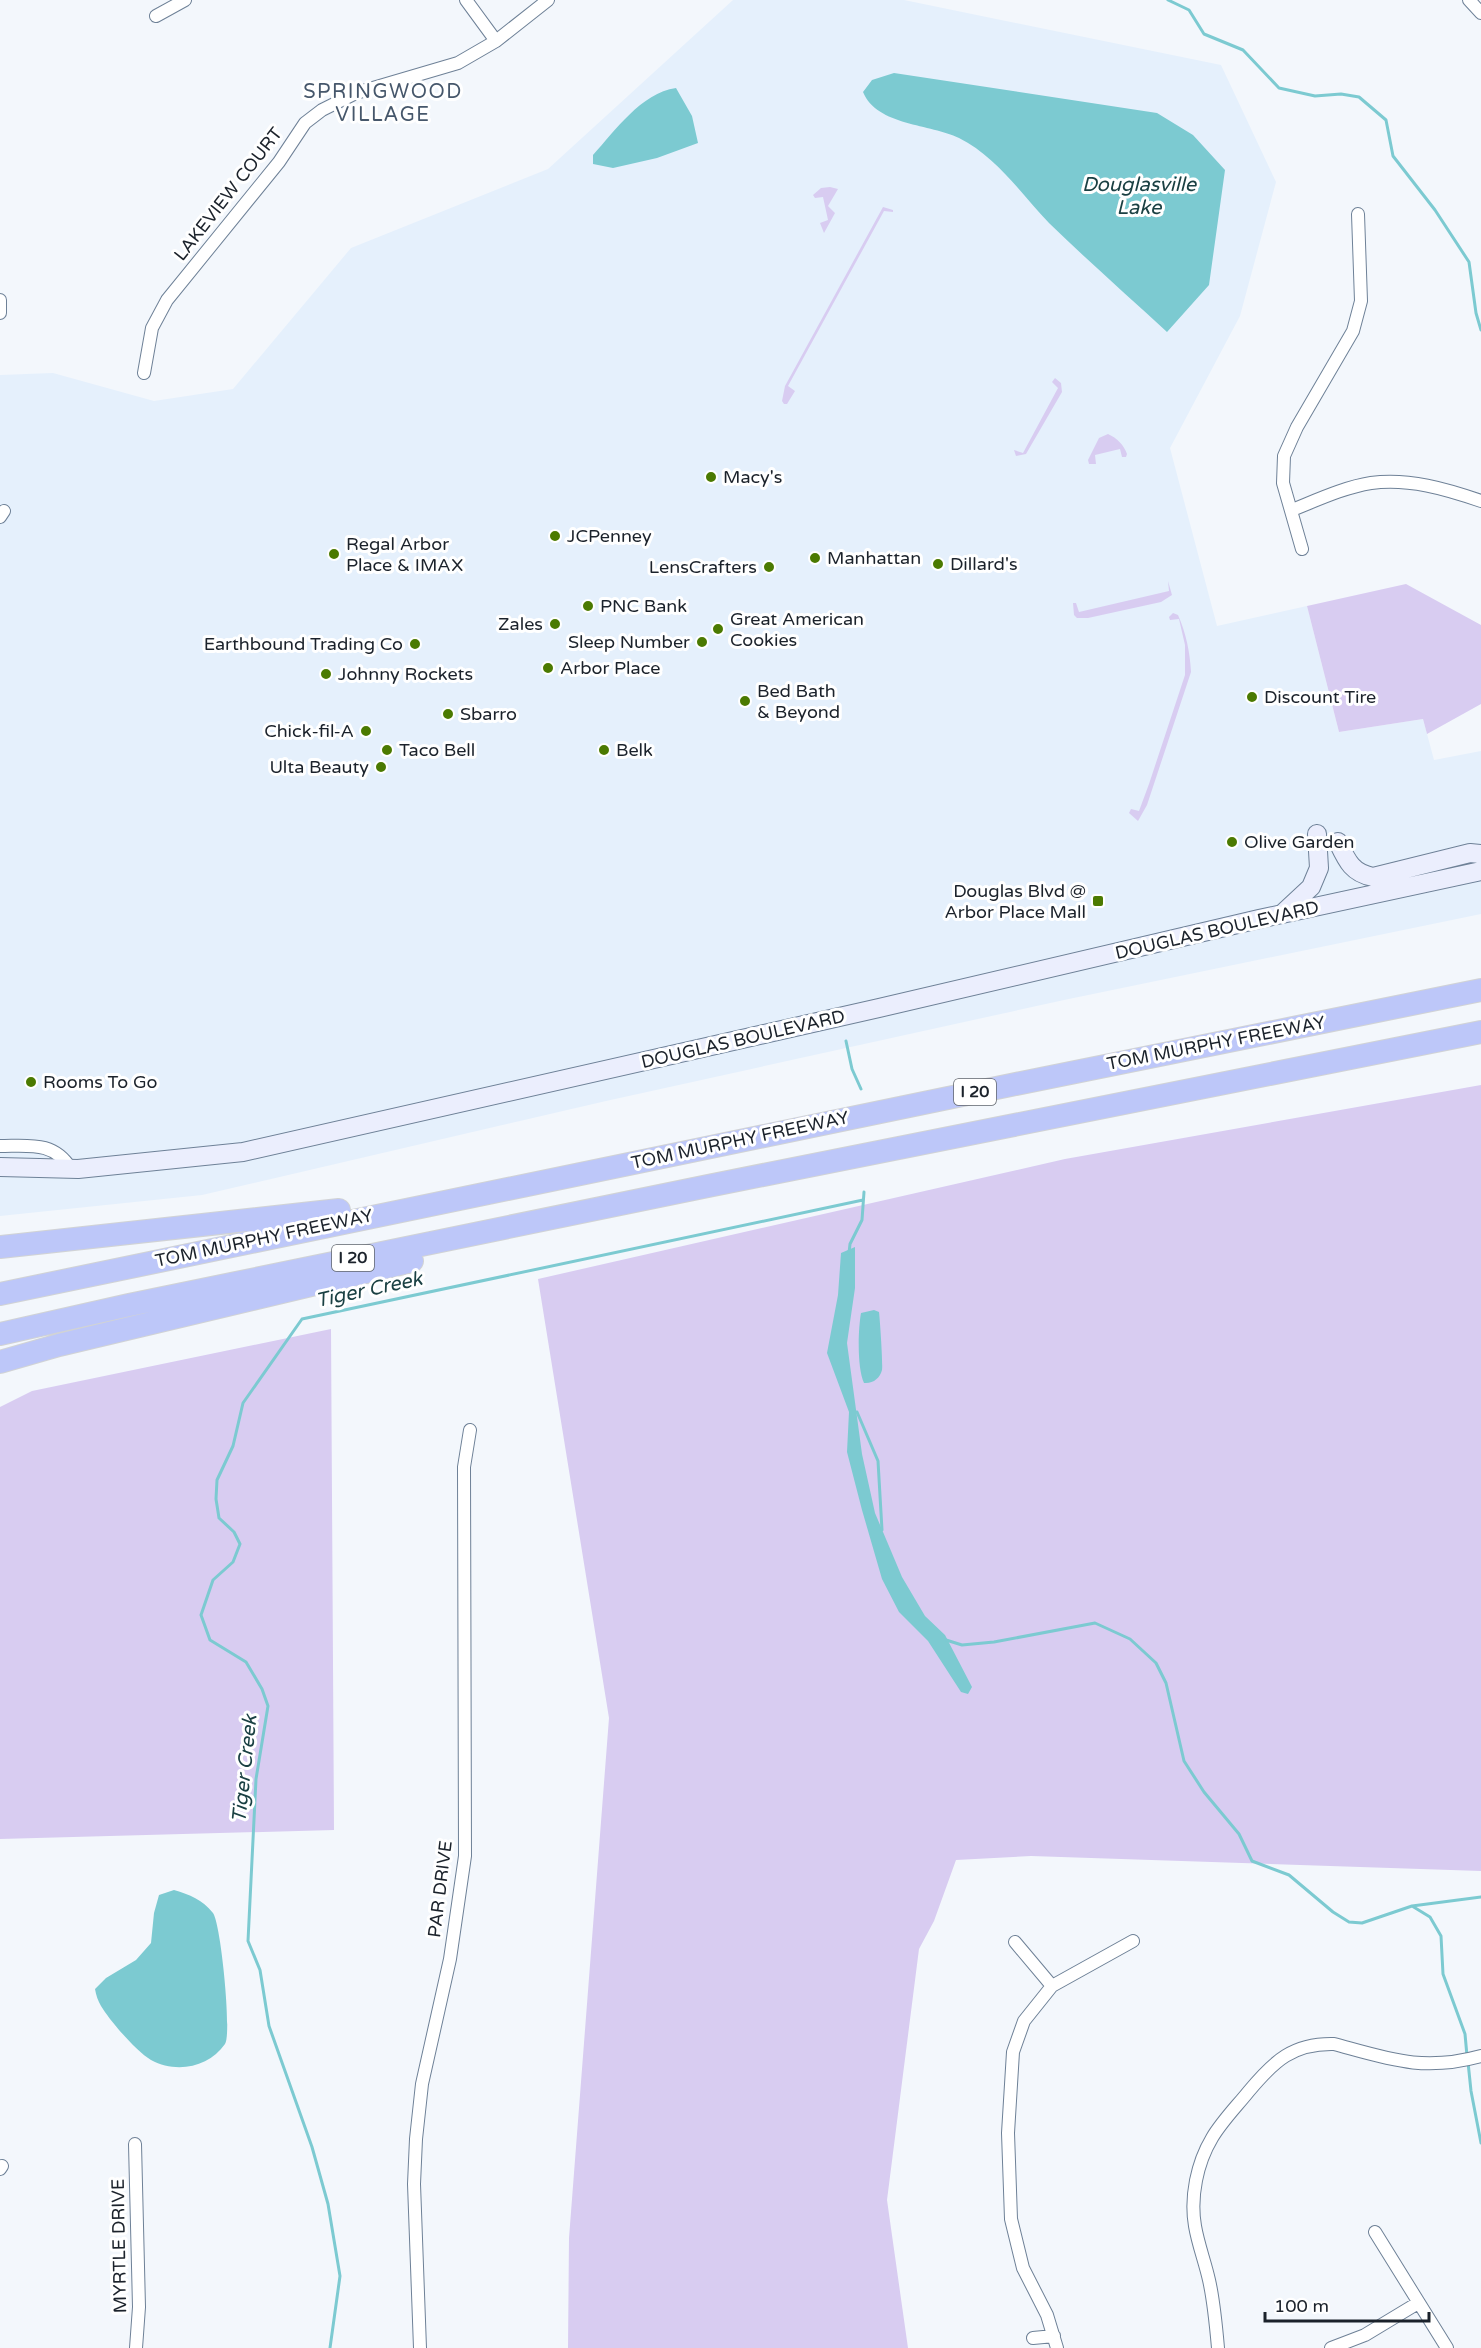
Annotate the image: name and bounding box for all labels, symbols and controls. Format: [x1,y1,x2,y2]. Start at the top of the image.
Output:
district label: SPRINGWOOD VILLAGE [303,80,463,127]
street label: LAKEVIEW COURT [169,123,287,265]
water label: Douglasville Lake [1082,173,1198,220]
place label: Macy's [723,466,782,488]
marker: Macy's [704,470,718,484]
place label: JCPenney [567,525,652,547]
marker: JCPenney [548,529,562,543]
place label: Regal Arbor Place & IMAX [346,533,463,576]
marker: Regal Arbor Place & IMAX [327,547,341,561]
place label: Manhattan [827,547,921,569]
marker: Manhattan [808,551,822,565]
place label: Dillard's [950,553,1018,575]
place label: LensCrafters [649,556,757,578]
marker: Dillard's [931,557,945,571]
marker: LensCrafters [762,560,776,574]
place label: PNC Bank [600,595,687,617]
marker: PNC Bank [581,599,595,613]
place label: Great American Cookies [730,608,864,651]
place label: Zales [498,613,543,635]
marker: Zales [548,617,562,631]
marker: Great American Cookies [711,622,725,636]
place label: Sleep Number [568,631,690,653]
place label: Earthbound Trading Co [204,633,403,655]
marker: Sleep Number [695,635,709,649]
marker: Earthbound Trading Co [408,637,422,651]
place label: Arbor Place [560,657,660,679]
marker: Arbor Place [541,661,555,675]
place label: Johnny Rockets [338,663,473,685]
marker: Johnny Rockets [319,667,333,681]
place label: Bed Bath & Beyond [757,680,840,723]
place label: Discount Tire [1264,686,1376,708]
marker: Discount Tire [1245,690,1259,704]
marker: Bed Bath & Beyond [738,694,752,708]
place label: Sbarro [460,703,517,725]
marker: Sbarro [441,707,455,721]
place label: Chick-fil-A [264,720,354,742]
marker: Chick-fil-A [359,724,373,738]
place label: Taco Bell [399,739,475,761]
place label: Belk [616,739,653,761]
marker: Taco Bell [380,743,394,757]
marker: Belk [597,743,611,757]
place label: Ulta Beauty [269,756,369,778]
marker: Ulta Beauty [374,760,388,774]
place label: Olive Garden [1244,831,1355,853]
marker: Olive Garden [1225,835,1239,849]
place label: Douglas Blvd @ Arbor Place Mall [944,880,1086,923]
marker: Douglas Blvd @ Arbor Place Mall [1091,894,1105,908]
street label: DOUGLAS BOULEVARD [1113,896,1321,964]
street label: DOUGLAS BOULEVARD [639,1005,847,1073]
street label: TOM MURPHY FREEWAY [1105,1011,1327,1075]
place label: Rooms To Go [43,1071,158,1093]
marker: Rooms To Go [24,1075,38,1089]
road number: I 20 [954,1079,996,1105]
street label: TOM MURPHY FREEWAY [629,1106,851,1174]
street label: TOM MURPHY FREEWAY [153,1204,375,1272]
road number: I 20 [332,1245,374,1271]
water label: Tiger Creek [313,1267,427,1313]
water label: Tiger Creek [227,1712,263,1824]
street label: PAR DRIVE [423,1839,457,1939]
street label: MYRTLE DRIVE [107,2178,131,2314]
scale bar [1265,2285,1428,2323]
text: 100 m [1274,2295,1329,2317]

